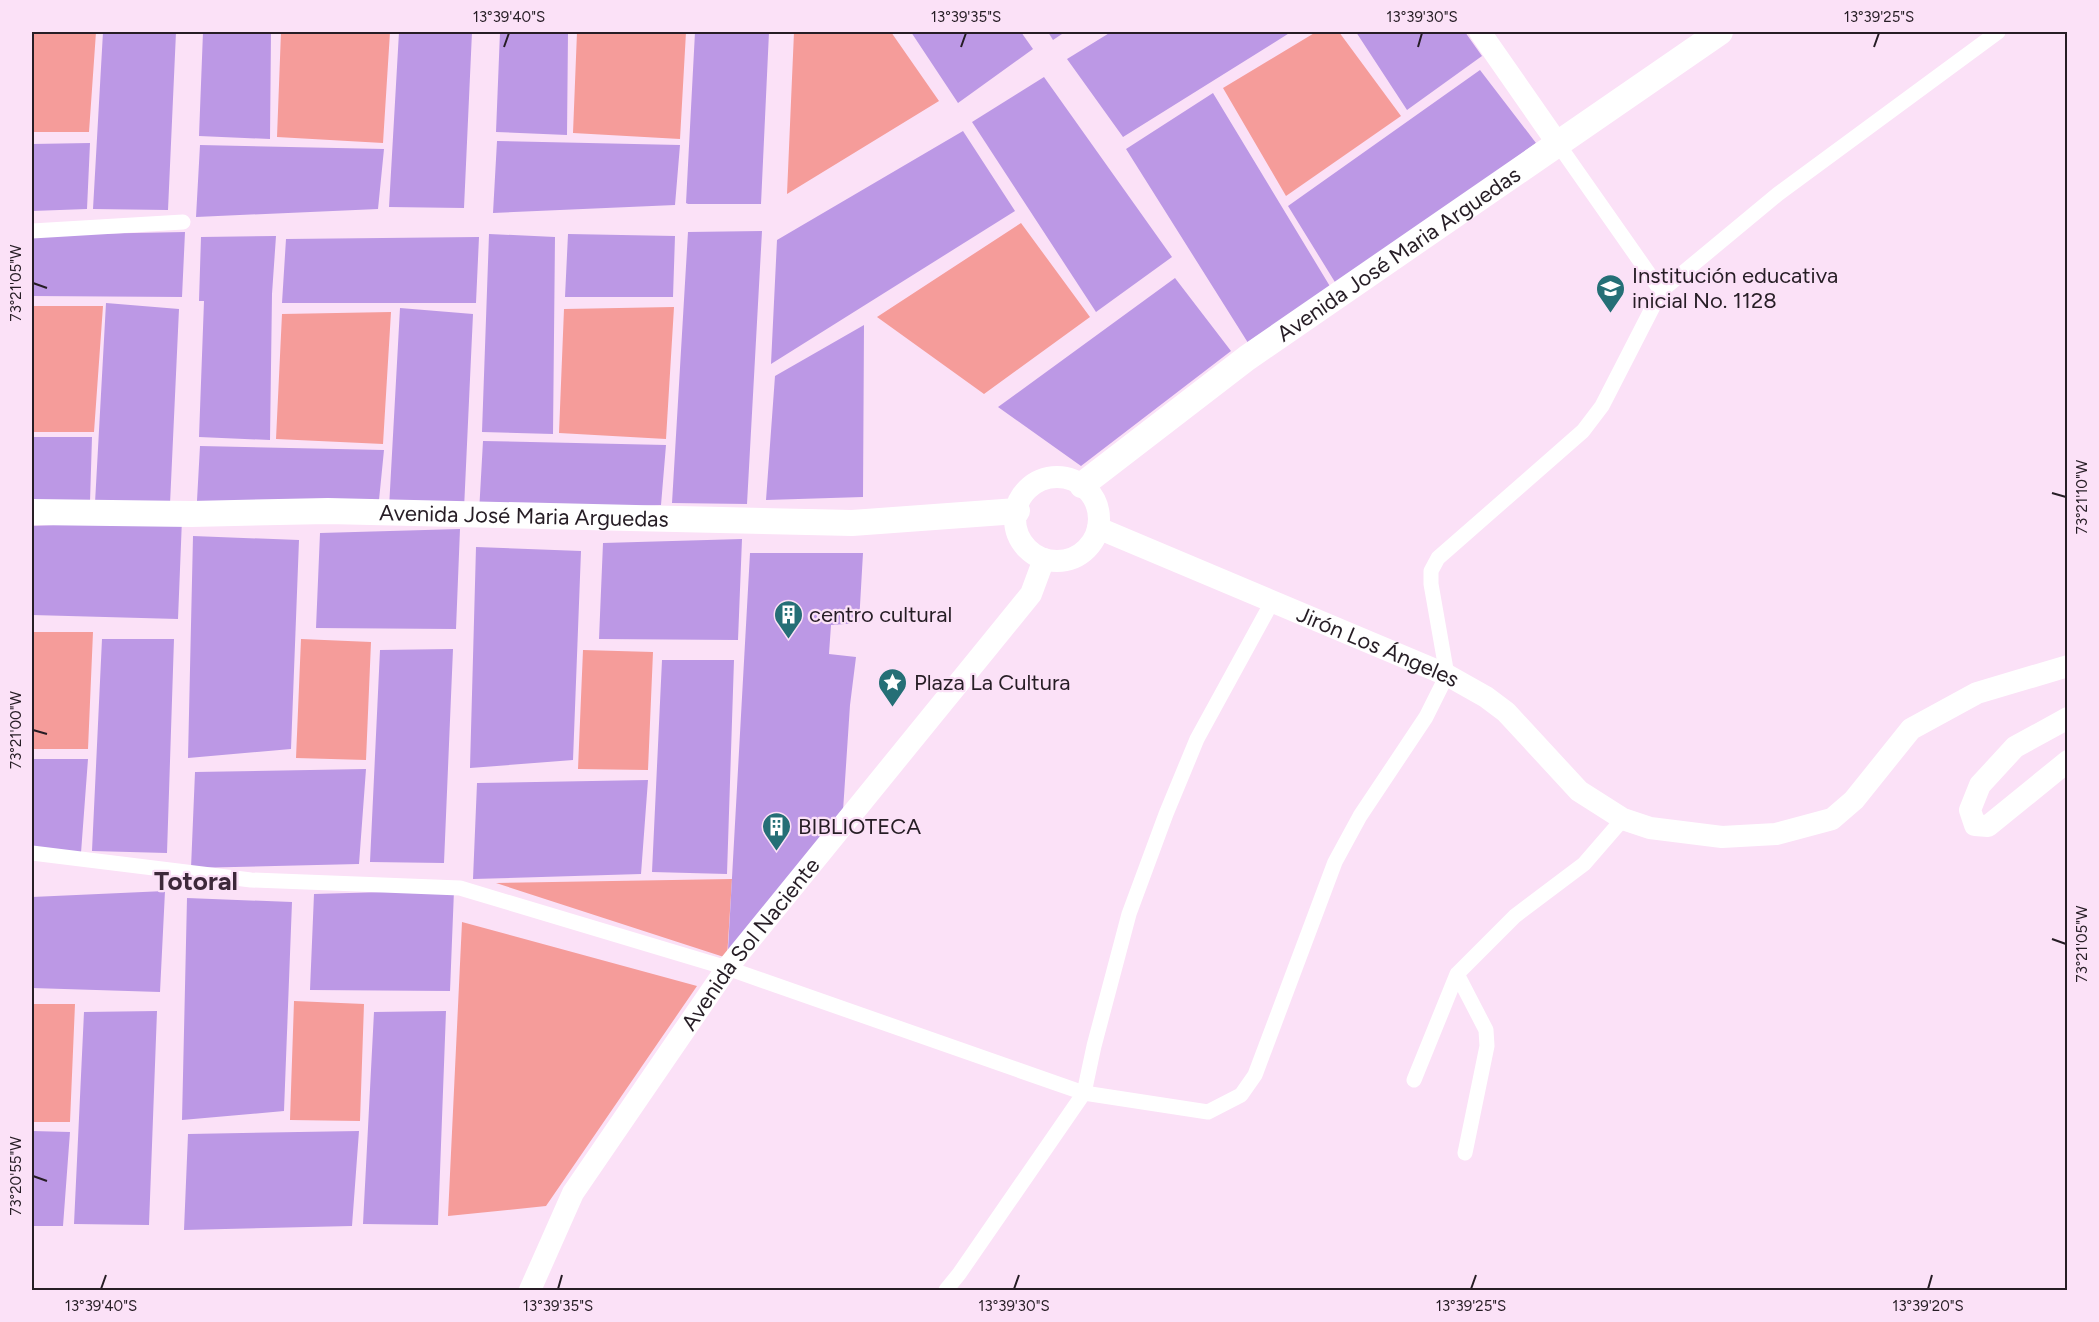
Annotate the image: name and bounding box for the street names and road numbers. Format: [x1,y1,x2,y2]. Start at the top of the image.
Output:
street label: Avenida José Maria Arguedas [1271,160,1525,347]
street label: Avenida José Maria Arguedas [379,499,669,532]
street label: Jirón Los Ángeles [1293,600,1464,693]
street label: Avenida Sol Naciente [675,852,825,1035]

